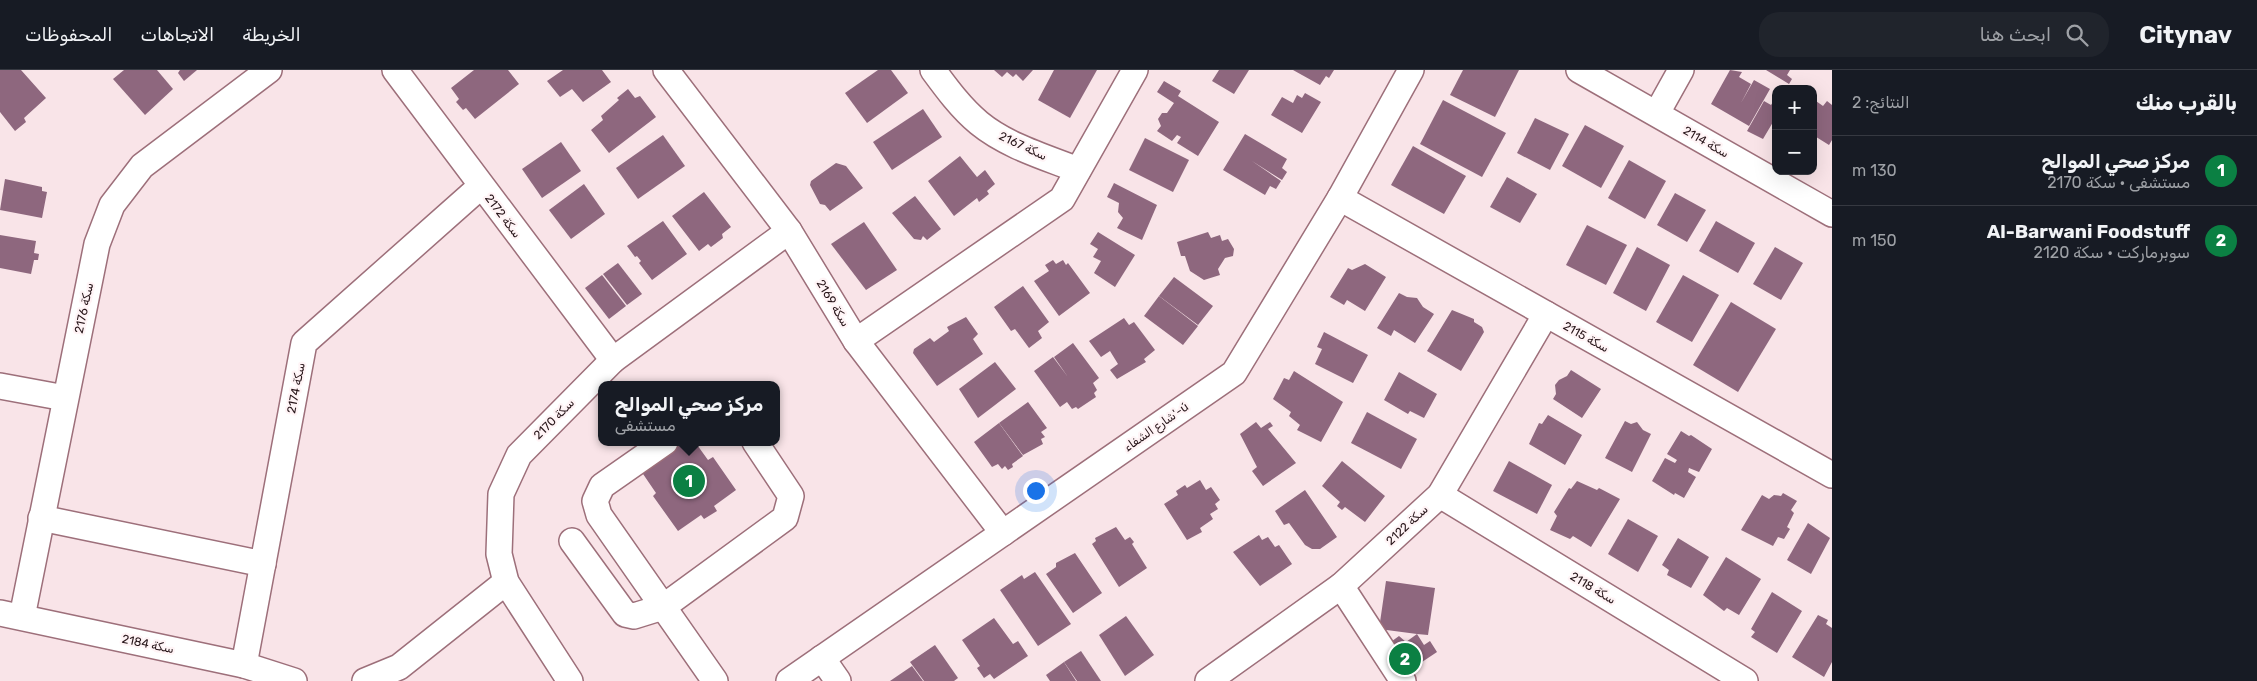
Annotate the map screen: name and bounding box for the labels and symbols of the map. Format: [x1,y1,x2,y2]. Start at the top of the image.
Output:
street label: سكة 2114 [1681,123,1731,161]
street label: سكة 2167 [997,129,1049,163]
street label: سكة 2172 [482,191,524,241]
street label: سكة 2169 [814,277,852,329]
street label: سكة 2176 [72,281,96,335]
street label: سكة 2115 [1561,319,1611,355]
street label: سكة 2174 [284,361,308,415]
street label: سكة 2170 [531,396,577,442]
street label: شارع الشفاء'-ú [1121,399,1192,456]
pin: 1 [673,462,705,500]
your location [1023,478,1049,504]
street label: سكة 2122 [1383,502,1431,548]
street label: سكة 2118 [1568,569,1618,607]
street label: سكة 2184 [121,632,175,656]
pin: 2 [1389,640,1421,678]

